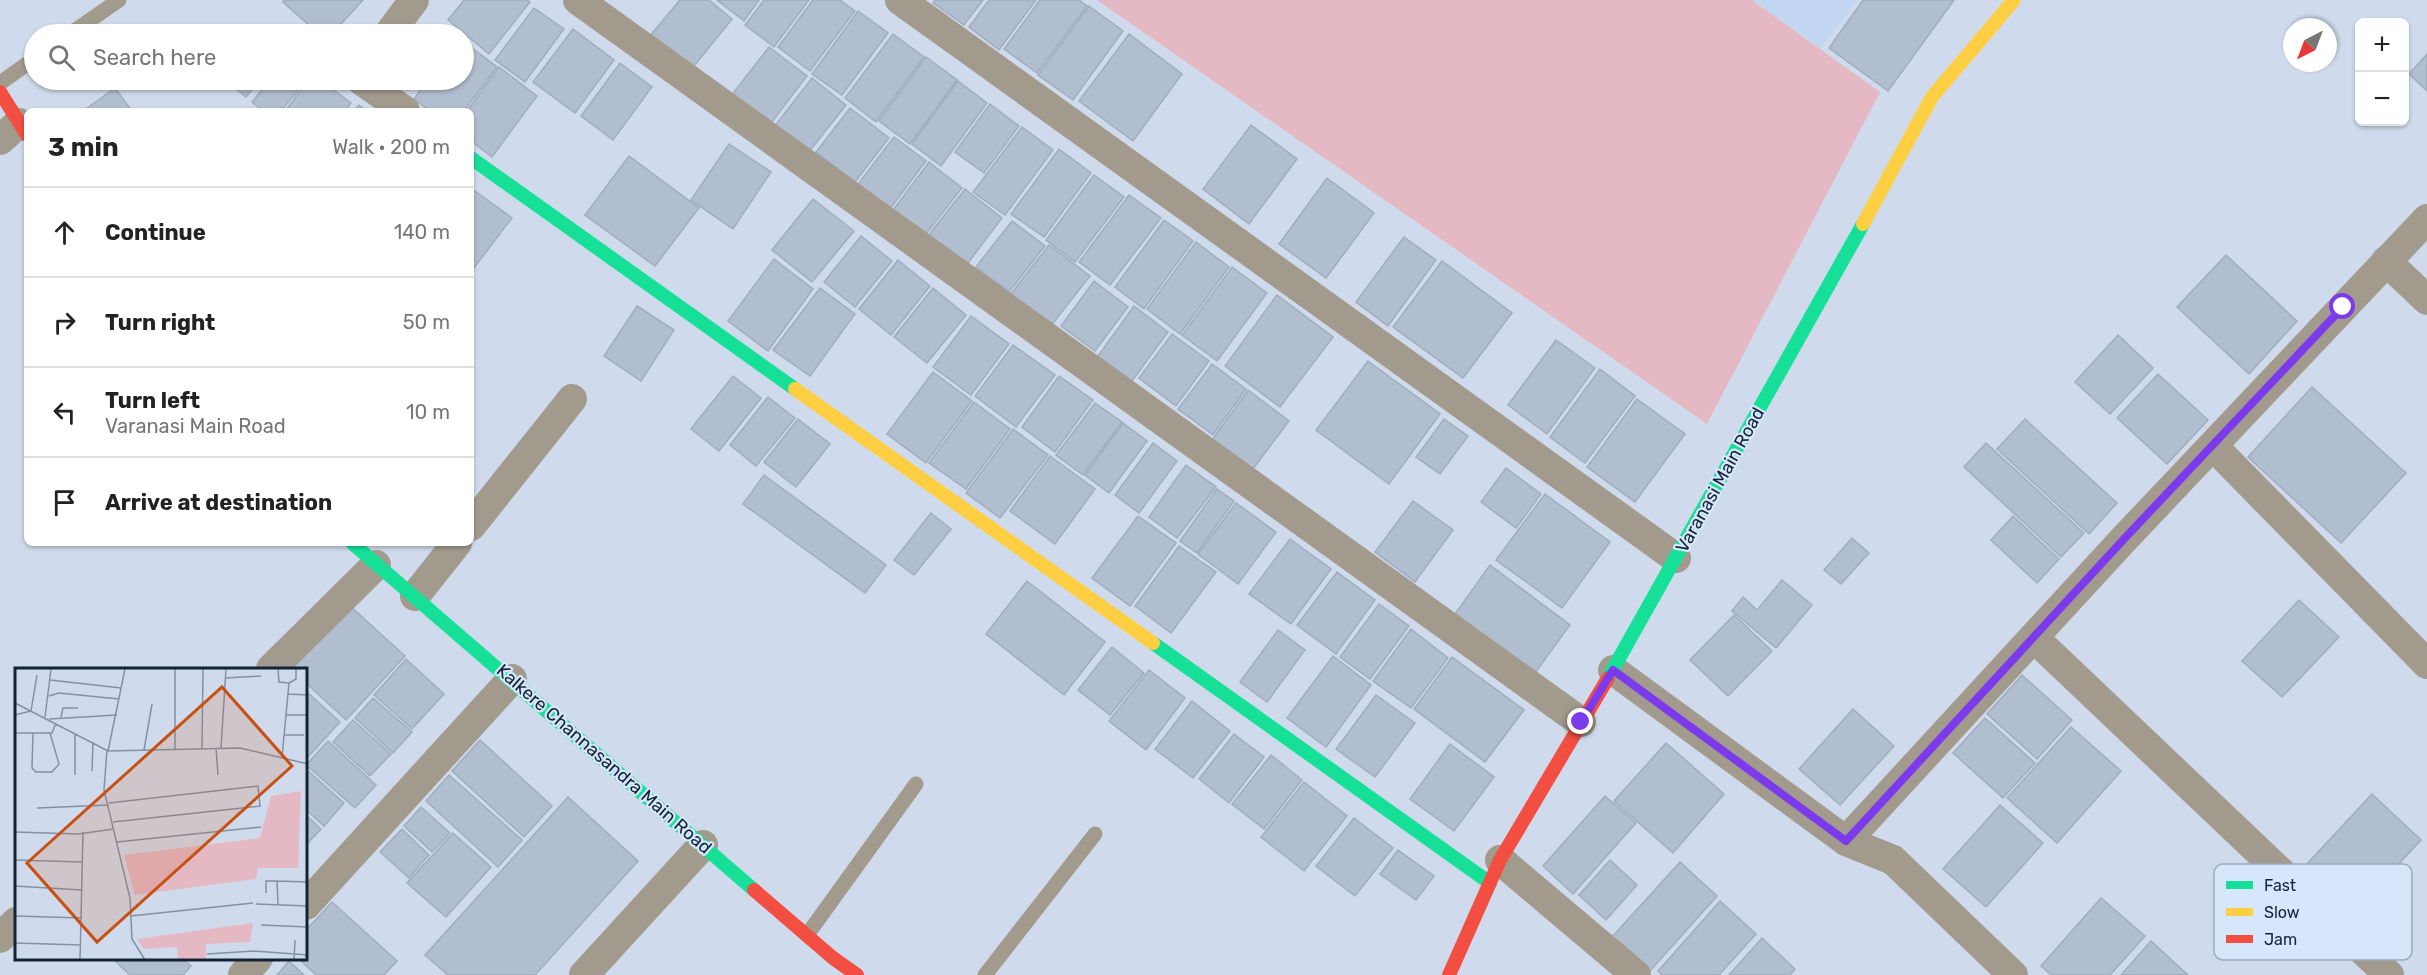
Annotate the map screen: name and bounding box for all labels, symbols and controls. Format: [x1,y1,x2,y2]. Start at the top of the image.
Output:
north arrow [2283,18,2337,72]
map controls [2355,18,2409,126]
button: + [2355,18,2409,72]
search box [24,24,474,90]
icon: search [45,41,78,74]
text: Search here [93,44,216,71]
button: − [2355,72,2409,126]
text: 3 min [48,132,119,163]
text: Walk · 200 m [332,135,450,159]
icon: ahead [48,216,81,249]
text: Continue [105,219,206,246]
text: 140 m [394,220,450,244]
route start [2329,293,2355,319]
icon: right [48,306,81,339]
text: Turn right [105,309,215,336]
text: 50 m [403,310,450,334]
text: Turn left [105,387,200,414]
icon: left [48,396,81,429]
text: 10 m [406,400,450,424]
street label: Varanasi Main Road [1671,404,1769,556]
text: Varanasi Main Road [105,414,286,438]
icon: arrive [48,486,81,519]
text: Arrive at destination [105,489,332,516]
street label: Kalkere Channasandra Main Road [492,659,716,859]
inset map [15,668,308,960]
route end [1567,708,1593,734]
legend [2214,864,2412,960]
text: Fast [2264,876,2296,895]
text: Slow [2264,903,2300,922]
text: Jam [2264,930,2297,949]

